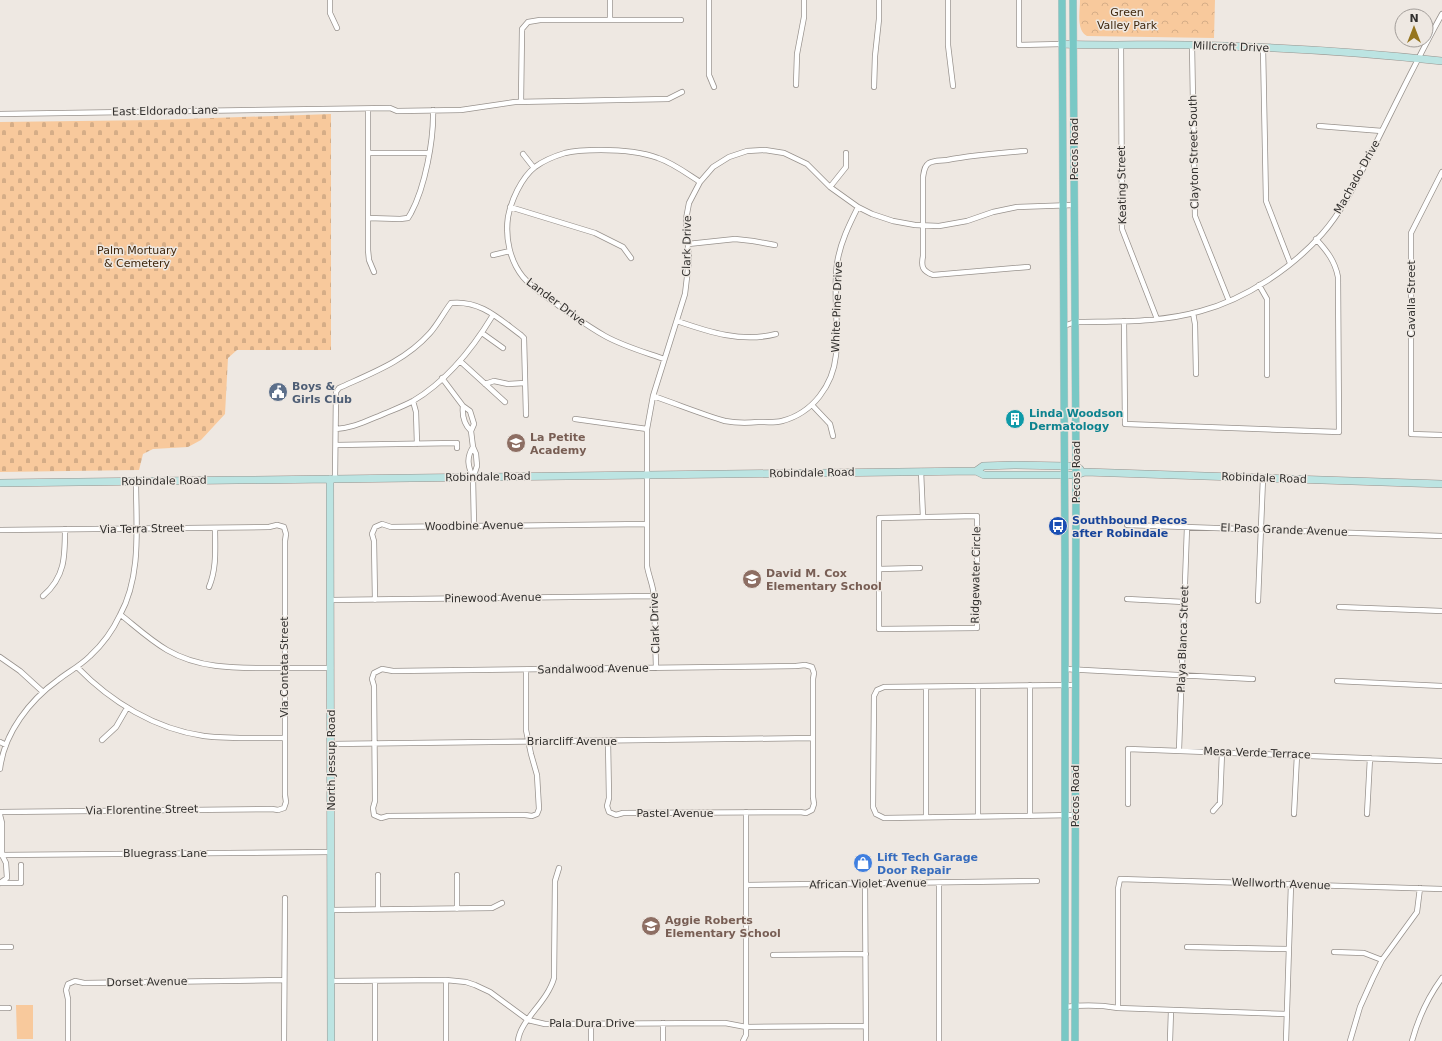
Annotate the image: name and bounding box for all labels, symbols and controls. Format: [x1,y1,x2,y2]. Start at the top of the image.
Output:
park label: Green Valley Park [1097,6,1158,32]
north arrow [1394,8,1434,48]
text: N [1409,12,1419,25]
street label: Millcroft Drive [1193,39,1270,55]
street label: Clayton Street South [1187,95,1201,209]
street label: East Eldorado Lane [112,104,218,118]
street label: Pecos Road [1068,118,1081,180]
street label: Machado Drive [1331,138,1383,216]
street label: Keating Street [1115,145,1129,224]
street label: Clark Drive [680,215,694,277]
park label: Palm Mortuary & Cemetery [97,244,177,270]
street label: Cavalla Street [1405,260,1418,338]
street label: White Pine Drive [829,261,845,353]
street label: Lander Drive [524,275,588,329]
place label: Boys & Girls Club [292,380,352,406]
public building icon: Boys & Girls Club [267,381,289,403]
place label: Linda Woodson Dermatology [1029,407,1123,433]
building icon: Linda Woodson Dermatology [1004,408,1026,430]
place label: La Petite Academy [530,431,586,457]
school or university icon: La Petite Academy [505,432,527,454]
street label: Pecos Road [1070,441,1083,503]
street label: Robindale Road [769,466,855,480]
street label: Robindale Road [445,470,531,484]
street label: Robindale Road [1221,470,1307,486]
street label: Robindale Road [121,474,207,488]
place label: Southbound Pecos after Robindale [1072,514,1188,540]
bus stop icon: Southbound Pecos after Robindale [1047,515,1069,537]
street label: Woodbine Avenue [424,519,524,533]
street label: El Paso Grande Avenue [1220,521,1348,539]
street label: Via Terra Street [100,522,185,536]
street label: Ridgewater Circle [969,526,983,624]
place label: David M. Cox Elementary School [766,567,882,593]
school or university icon: David M. Cox Elementary School [741,568,763,590]
street label: Playa Blanca Street [1175,585,1191,693]
street label: Pinewood Avenue [444,591,542,605]
street label: Clark Drive [647,592,663,654]
street label: Via Contata Street [278,616,291,718]
street label: Sandalwood Avenue [537,662,649,676]
street label: North Jessup Road [325,710,338,810]
street label: Briarcliff Avenue [527,735,617,748]
street label: Mesa Verde Terrace [1203,745,1311,761]
street label: Pecos Road [1069,765,1082,827]
street label: Via Florentine Street [86,803,199,817]
street label: Pastel Avenue [636,807,714,820]
street label: Bluegrass Lane [123,847,207,860]
place label: Lift Tech Garage Door Repair [877,851,978,877]
shop icon: Lift Tech Garage Door Repair [852,852,874,874]
street label: African Violet Avenue [809,876,927,892]
street label: Wellworth Avenue [1231,876,1331,892]
place label: Aggie Roberts Elementary School [665,914,781,940]
school or university icon: Aggie Roberts Elementary School [640,915,662,937]
street label: Dorset Avenue [106,975,188,989]
street label: Pala Dura Drive [549,1017,635,1030]

